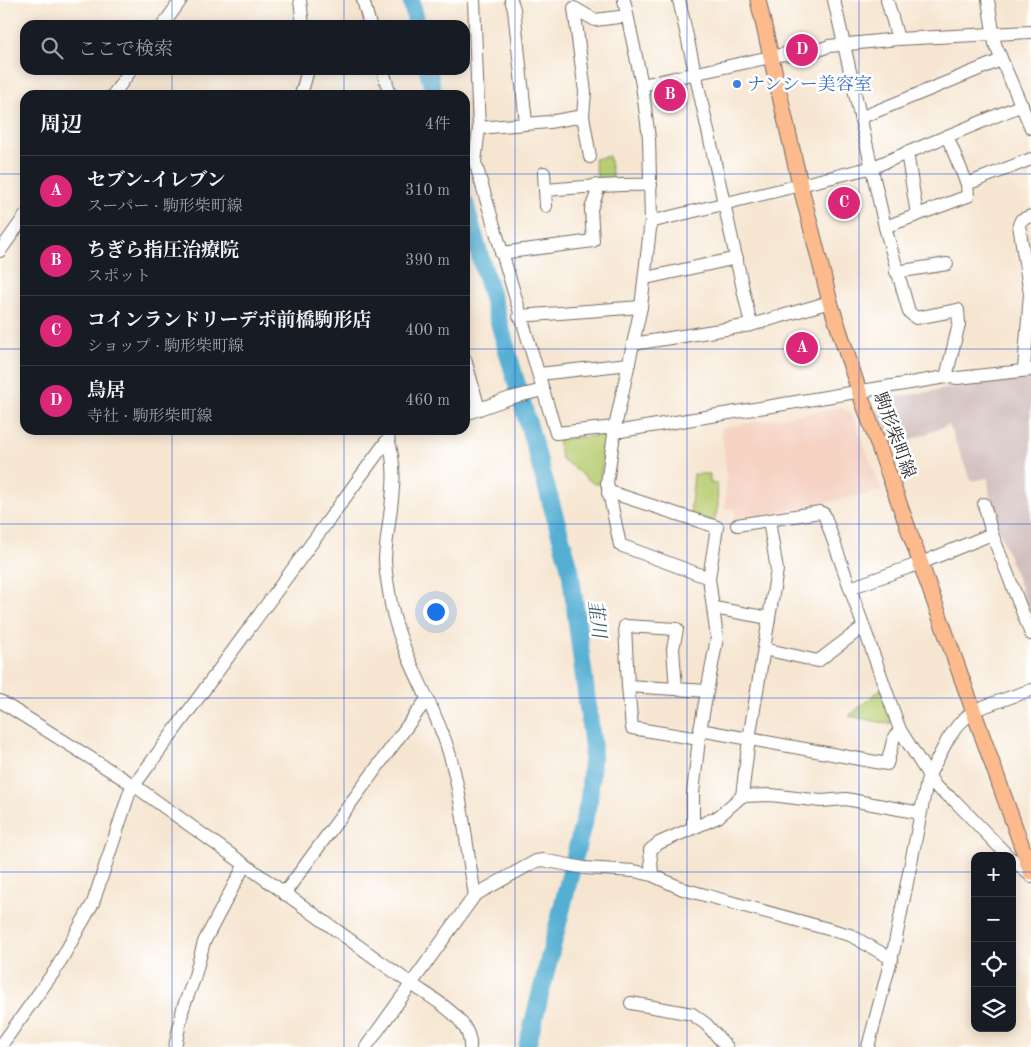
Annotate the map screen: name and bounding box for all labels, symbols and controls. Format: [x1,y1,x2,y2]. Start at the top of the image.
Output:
search box [20,20,470,75]
pin: D [786,31,818,69]
icon: search [38,34,66,62]
text: ここで検索 [78,41,173,60]
place label: ナンシー美容室 [747,74,872,94]
pin: B [654,76,686,114]
marker: ナンシー美容室 [731,78,743,90]
text: 周辺 [40,115,82,136]
text: 4件 [425,117,450,133]
text: セブン-イレブン [87,172,226,191]
text: A [50,183,62,199]
text: 310 m [405,183,450,199]
pin: C [828,184,860,222]
text: スーパー · 駒形柴町線 [87,199,243,215]
text: ちぎら指圧治療院 [87,242,239,261]
text: B [50,253,62,269]
text: 390 m [405,253,450,269]
text: スポット [87,269,151,285]
text: コインランドリーデポ前橋駒形店 [87,312,371,331]
text: C [51,323,61,339]
text: 400 m [405,323,450,339]
pin: A [786,329,818,367]
text: ショップ · 駒形柴町線 [87,339,244,355]
text: 鳥居 [87,382,125,401]
street label: 駒形柴町線 [870,389,920,481]
text: D [50,393,62,409]
text: 460 m [405,393,450,409]
text: 寺社 · 駒形柴町線 [87,409,212,425]
your location [423,599,449,625]
water label: 韮川 [584,599,609,641]
map controls [971,852,1016,1032]
button: + [971,852,1016,897]
button: − [971,897,1016,942]
button: locate [971,942,1016,987]
button: layers [971,987,1016,1032]

